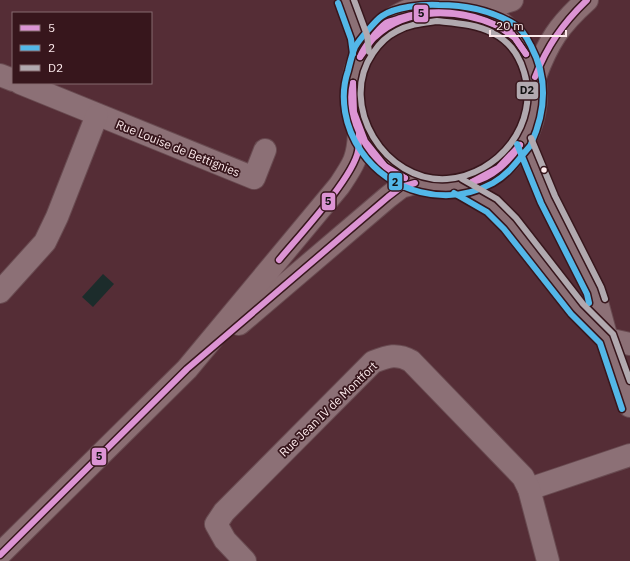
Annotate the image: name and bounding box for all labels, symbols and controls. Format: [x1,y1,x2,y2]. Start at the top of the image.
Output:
line badge: 5 [413,4,429,23]
text: 5 [418,6,425,20]
legend [12,12,152,84]
scale bar [490,12,566,38]
text: 20 m [496,18,524,33]
text: 5 [48,20,55,35]
text: 2 [48,40,55,55]
text: D2 [48,60,63,75]
line badge: D2 [516,81,539,100]
text: D2 [520,83,535,97]
street label: Rue Louise de Bettignies [114,116,242,180]
unlabelled marker [539,165,549,175]
line badge: 2 [388,172,403,191]
text: 2 [392,175,399,189]
line badge: 5 [321,192,336,211]
text: 5 [325,194,332,208]
street label: Rue Jean IV de Montfort [276,358,380,460]
line badge: 5 [91,447,107,466]
text: 5 [96,449,103,463]

